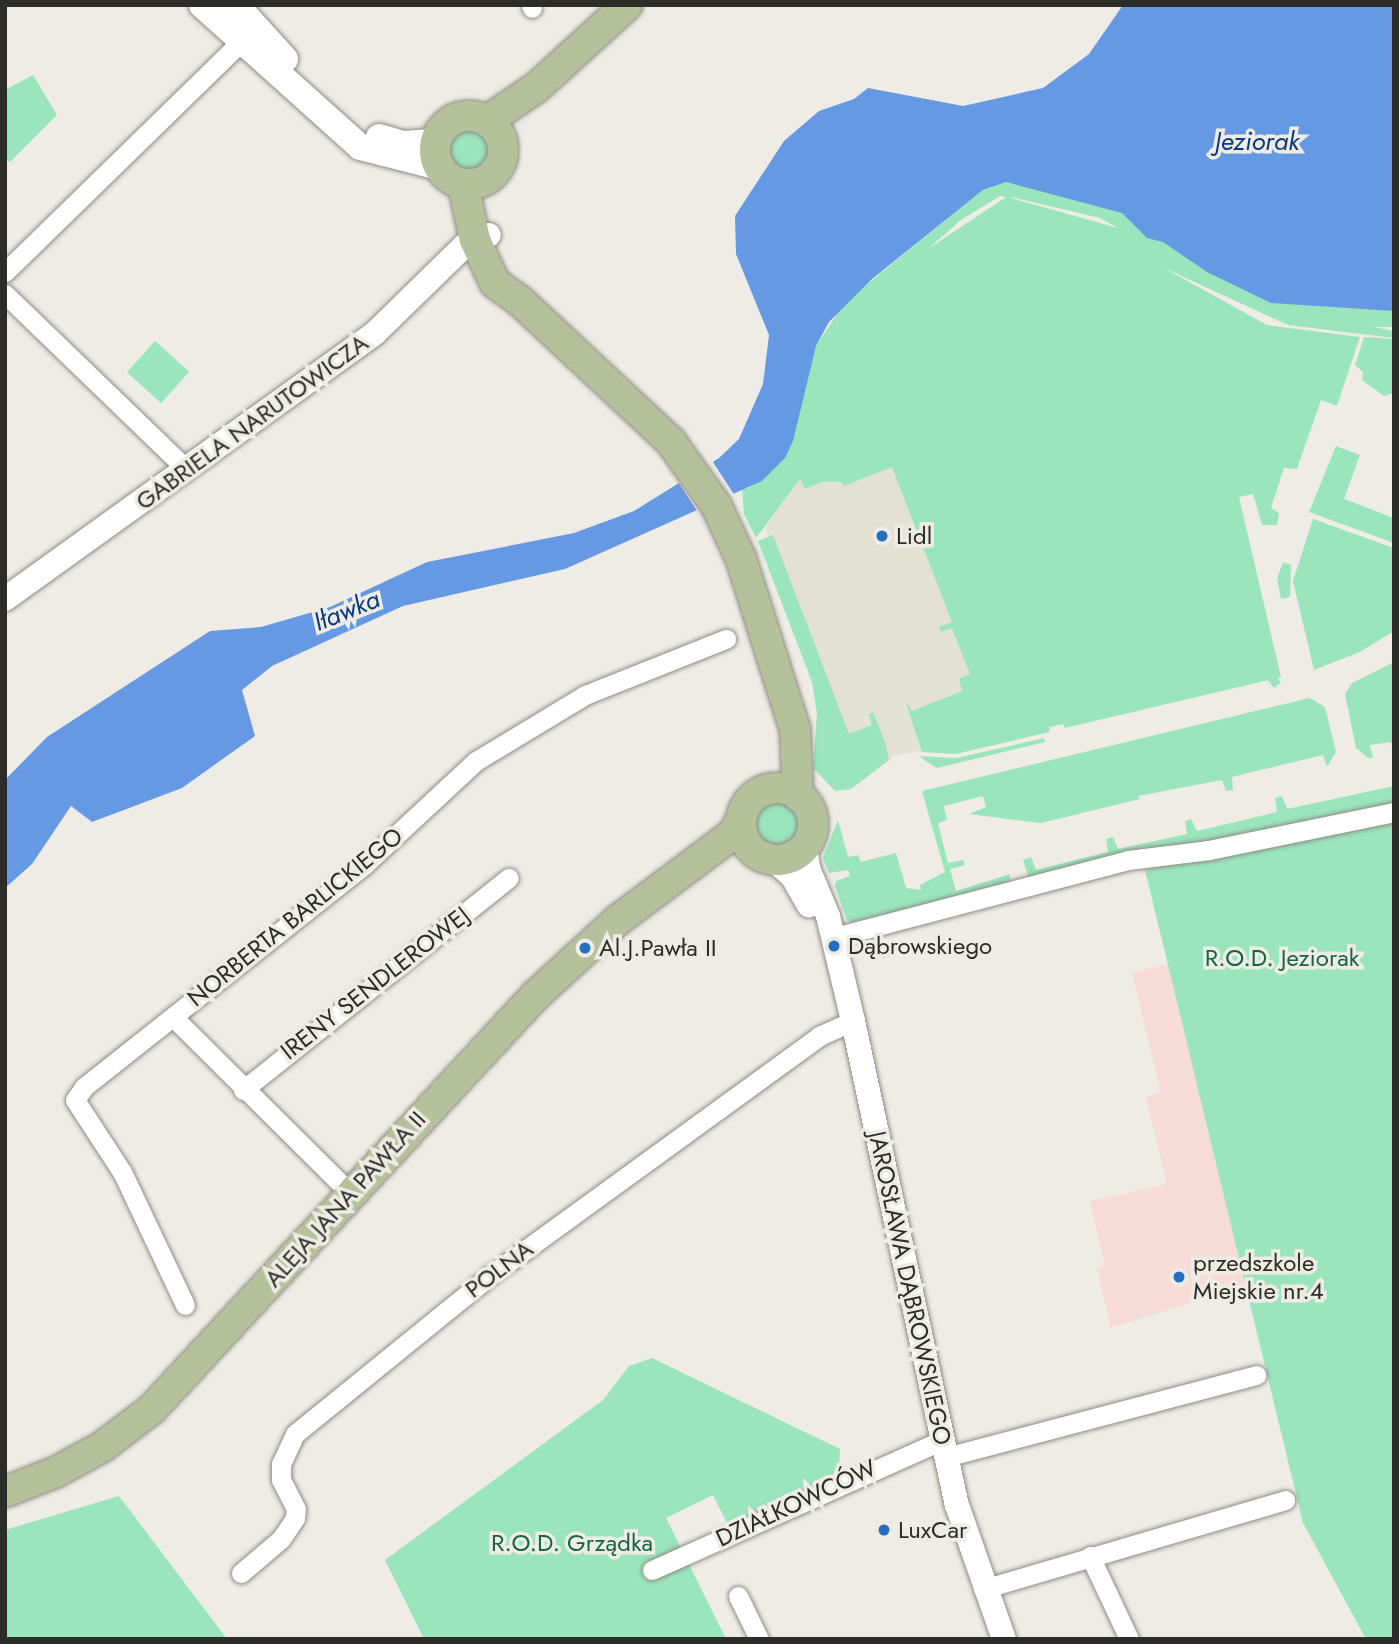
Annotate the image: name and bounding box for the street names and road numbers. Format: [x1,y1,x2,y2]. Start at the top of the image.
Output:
street label: GABRIELA NARUTOWICZA [130,328,374,516]
street label: NORBERTA BARLICKIEGO [182,821,408,1013]
street label: IRENY SENDLEROWEJ [275,900,475,1066]
street label: ALEJA JANA PAWŁA II [258,1105,432,1293]
street label: JAROSŁAWA DĄBROWSKIEGO [863,1128,957,1448]
street label: POLNA [459,1234,539,1304]
street label: DZIAŁKOWCÓW [711,1453,881,1553]

